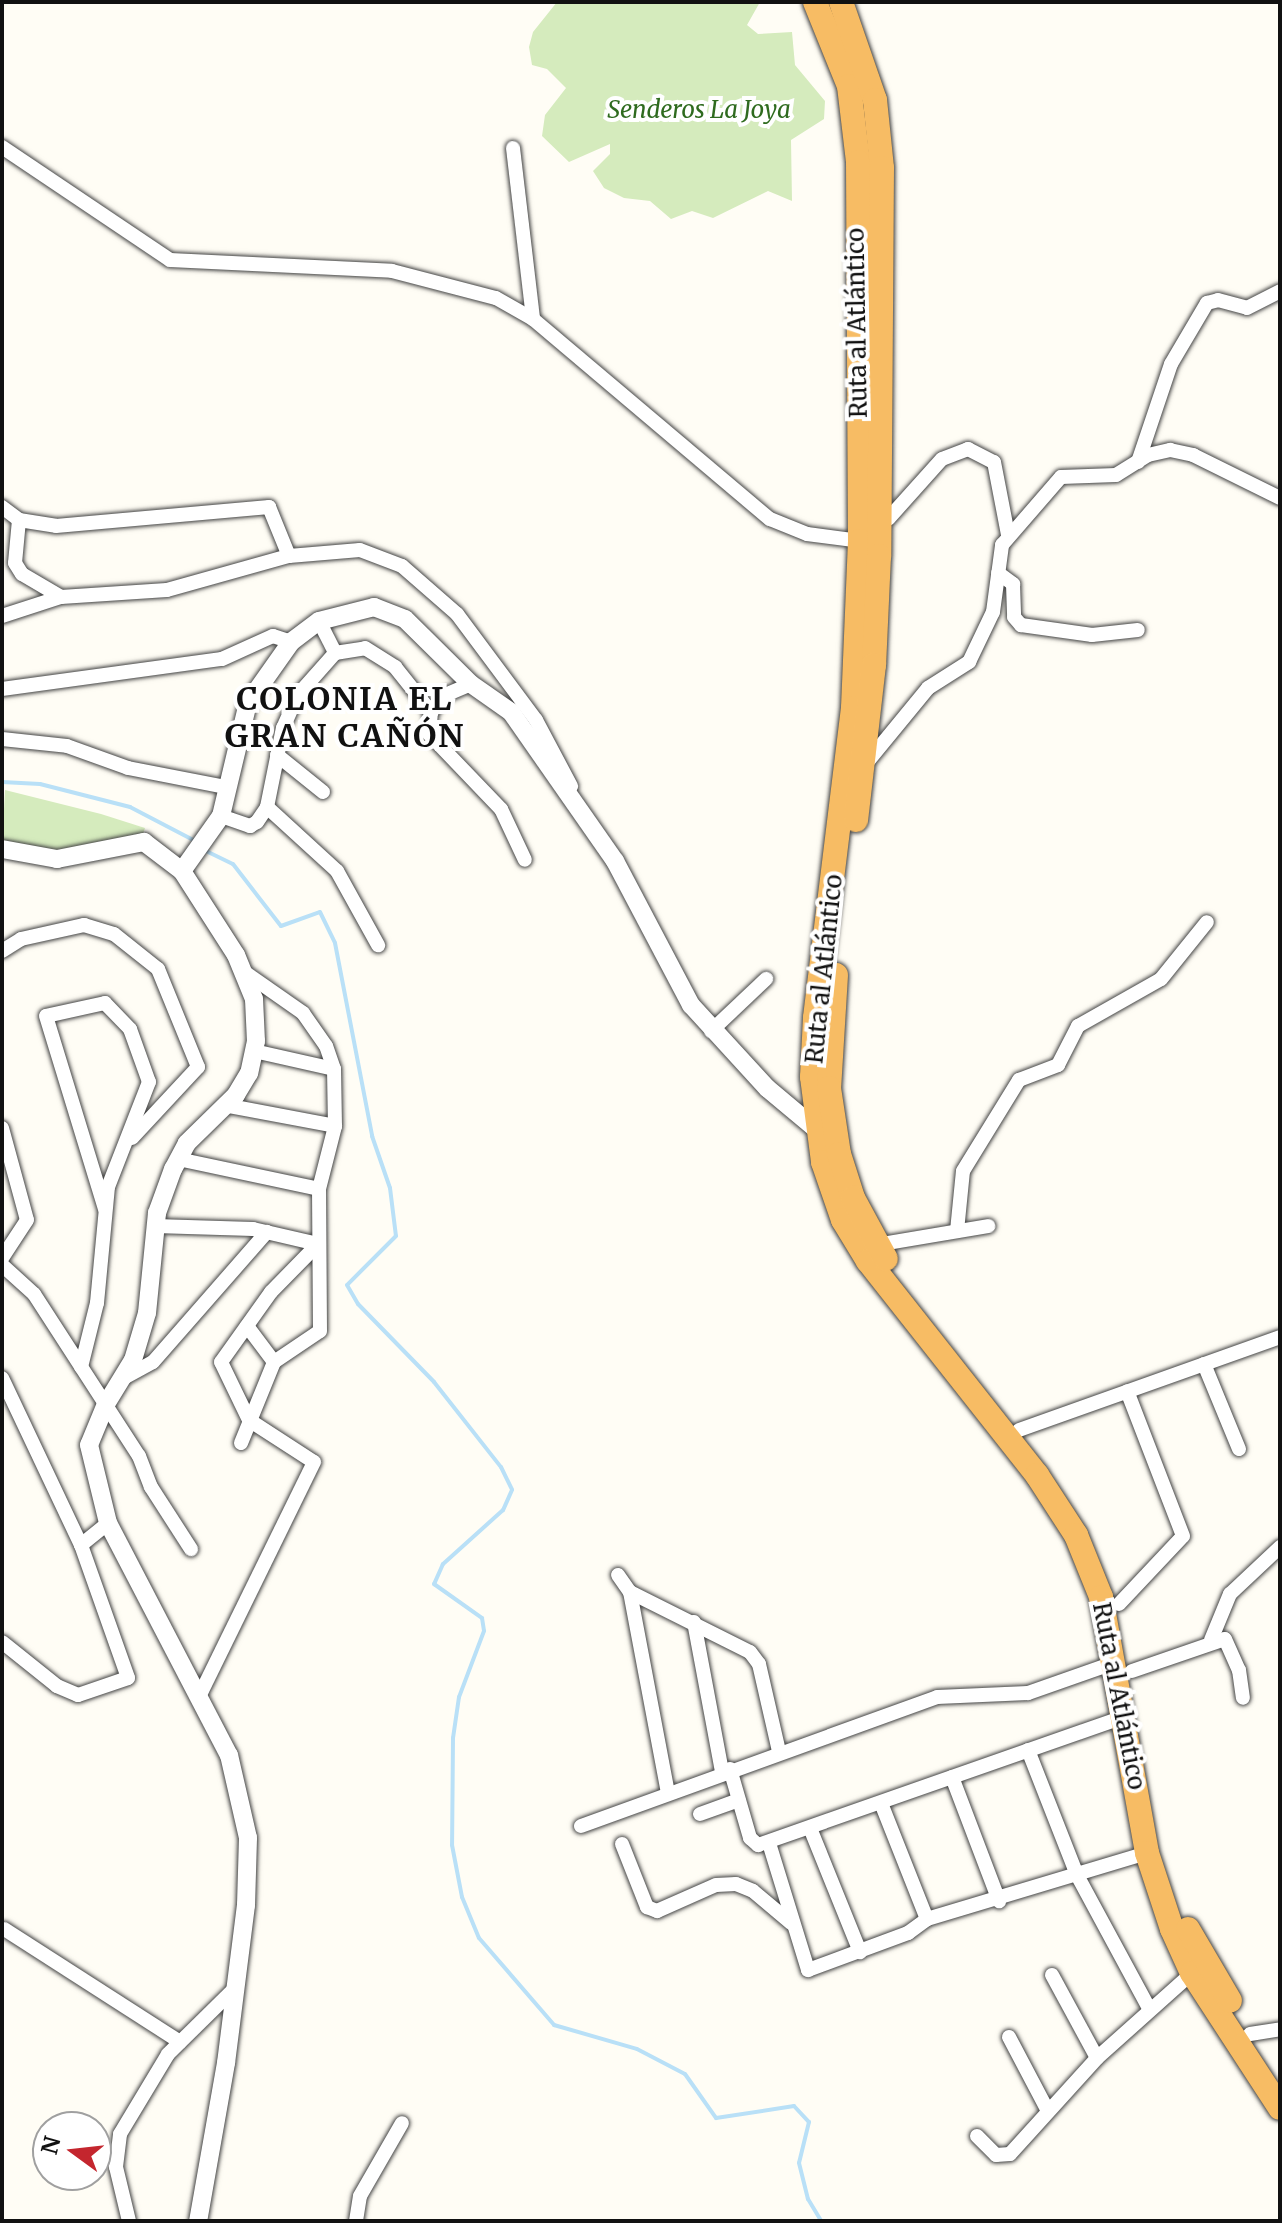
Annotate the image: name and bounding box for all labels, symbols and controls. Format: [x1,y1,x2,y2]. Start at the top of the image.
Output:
park label: Senderos La Joya [607,96,791,124]
street label: Ruta al Atlántico [841,228,873,418]
district label: COLONIA EL GRAN CAÑÓN [225,681,465,756]
street label: Ruta al Atlántico [800,873,848,1065]
street label: Ruta al Atlántico [1087,1600,1151,1792]
north arrow [32,2111,112,2191]
text: N [35,2133,67,2157]

